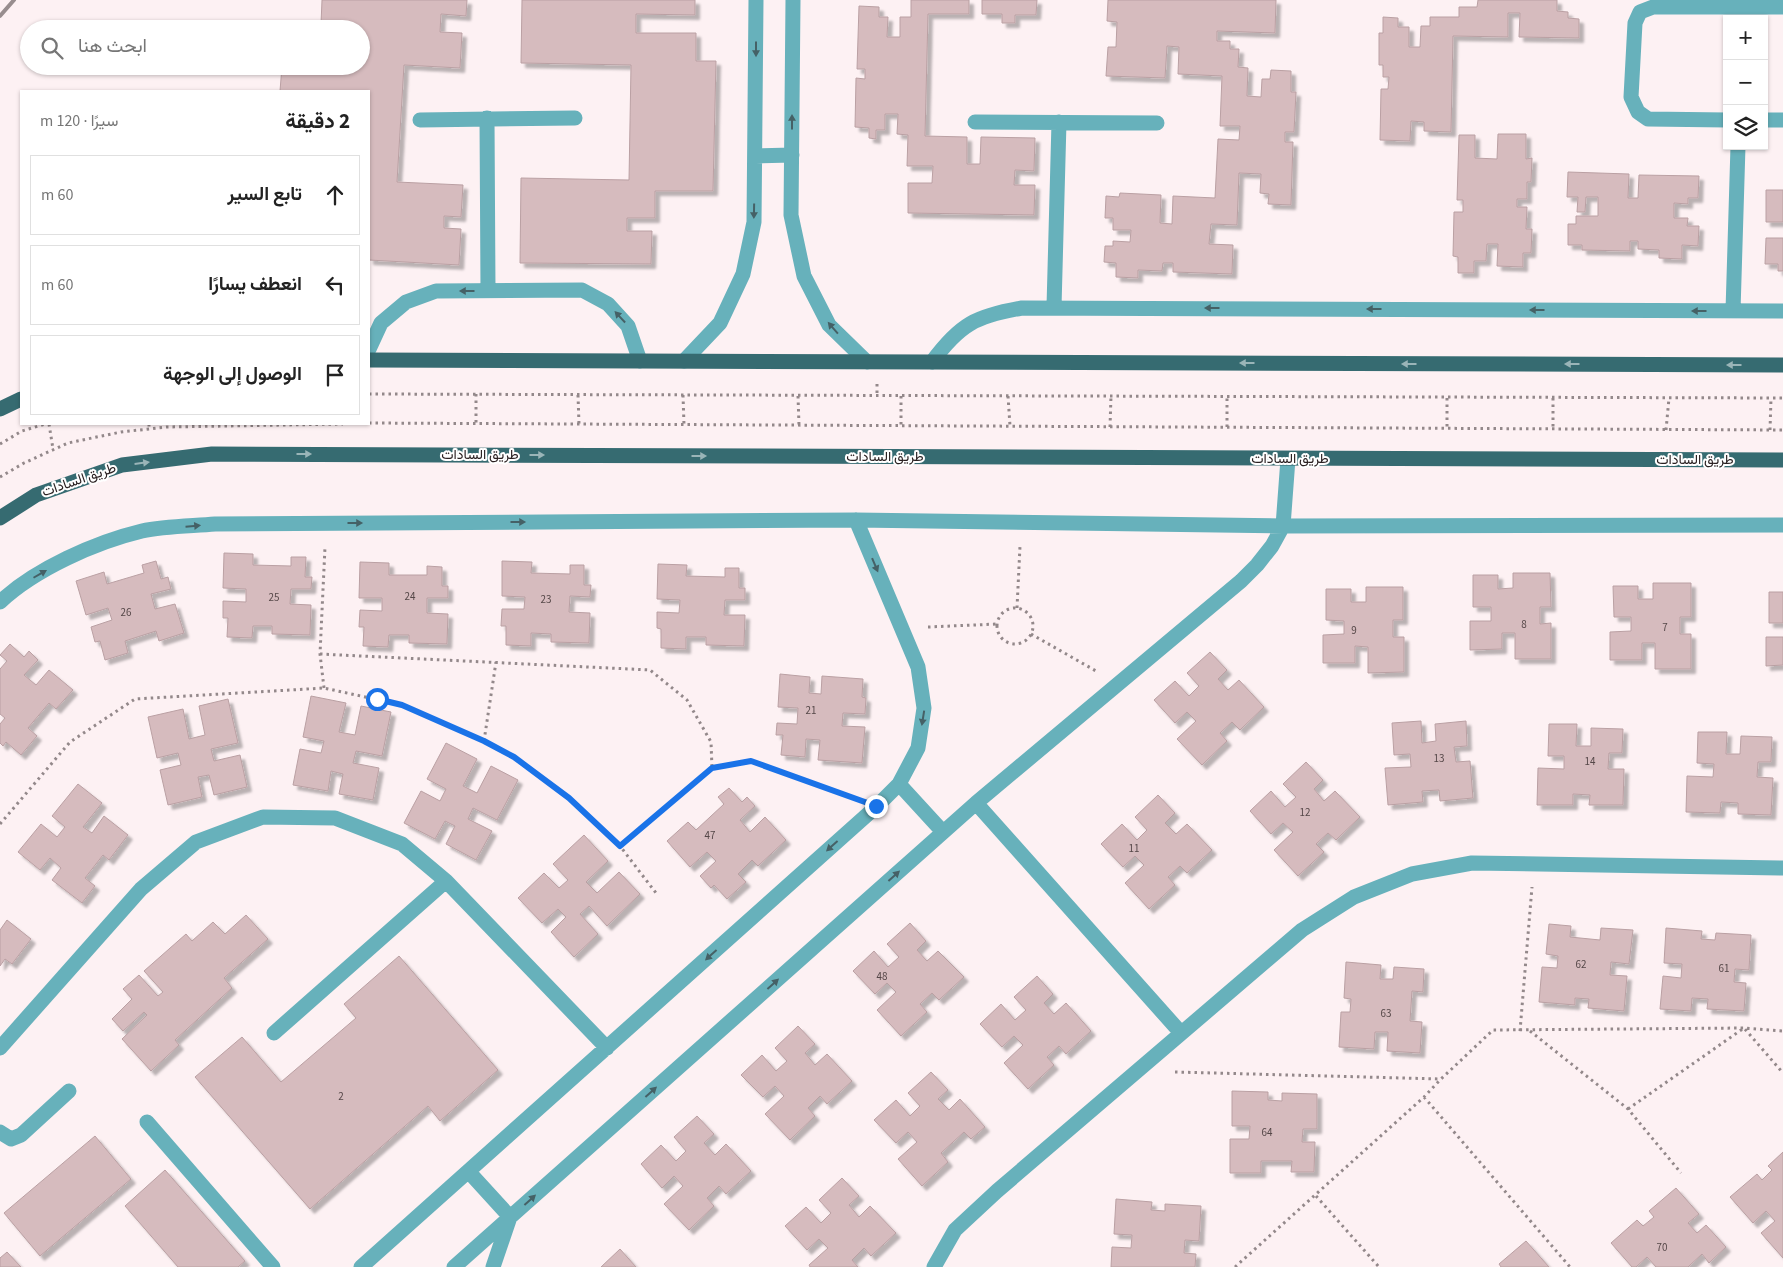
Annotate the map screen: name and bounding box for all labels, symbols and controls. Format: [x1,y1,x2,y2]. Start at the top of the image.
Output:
map controls [1723,15,1768,150]
button: + [1723,15,1768,60]
search box [20,20,370,75]
text: ابحث هنا [78,33,147,60]
icon: search [38,34,66,62]
one-way arrow [752,41,760,57]
button: − [1723,60,1768,105]
button: layers [1723,105,1768,150]
text: 2 دقيقة [285,106,350,136]
text: سيرًا · 120 m [40,110,118,132]
one-way arrow [788,113,796,129]
text: تابع السير [227,181,302,208]
icon: ahead [321,181,349,209]
text: 60 m [41,184,73,206]
one-way arrow [750,203,758,219]
text: انعطف يسارًا [208,271,302,298]
icon: left [321,271,349,299]
text: 60 m [41,274,73,296]
one-way arrow [459,287,475,295]
one-way arrow [1204,304,1220,312]
one-way arrow [1366,305,1382,313]
one-way arrow [1529,306,1545,314]
one-way arrow [1691,307,1707,315]
one-way arrow [614,312,626,324]
one-way arrow [827,321,838,334]
one-way arrow [1239,359,1255,367]
one-way arrow [1401,360,1417,368]
one-way arrow [1564,360,1580,368]
text: الوصول إلى الوجهة [163,361,302,388]
icon: arrive [321,361,349,389]
one-way arrow [1726,361,1742,369]
street label: طريق السادات [441,445,519,465]
street label: طريق السادات [846,447,924,467]
street label: طريق السادات [1251,449,1329,469]
one-way arrow [296,450,312,458]
street label: طريق السادات [1656,450,1734,470]
one-way arrow [529,451,545,459]
one-way arrow [691,452,707,460]
street label: طريق السادات [39,458,119,502]
one-way arrow [134,459,150,467]
one-way arrow [510,518,526,526]
one-way arrow [347,519,363,527]
one-way arrow [185,522,201,530]
one-way arrow [871,558,879,572]
one-way arrow [33,570,46,579]
house number: 24 [405,589,416,604]
house number: 25 [269,590,279,605]
house number: 23 [541,592,551,607]
house number: 26 [121,605,132,620]
house number: 8 [1521,617,1527,632]
house number: 7 [1662,620,1668,635]
house number: 9 [1351,623,1357,638]
route start [366,688,389,711]
house number: 21 [806,703,816,718]
one-way arrow [918,710,926,726]
house number: 13 [1434,751,1444,766]
house number: 14 [1585,754,1596,769]
route end [865,795,888,818]
house number: 12 [1300,805,1310,820]
house number: 47 [705,828,715,843]
one-way arrow [827,840,839,852]
house number: 11 [1129,841,1139,856]
one-way arrow [887,870,900,881]
one-way arrow [706,949,718,961]
house number: 62 [1576,957,1586,972]
house number: 61 [1719,961,1729,976]
house number: 48 [877,969,888,984]
one-way arrow [766,978,779,989]
house number: 63 [1381,1006,1391,1021]
one-way arrow [645,1086,657,1098]
house number: 2 [338,1089,344,1104]
house number: 64 [1262,1125,1273,1140]
one-way arrow [523,1194,535,1206]
house number: 70 [1657,1240,1667,1255]

